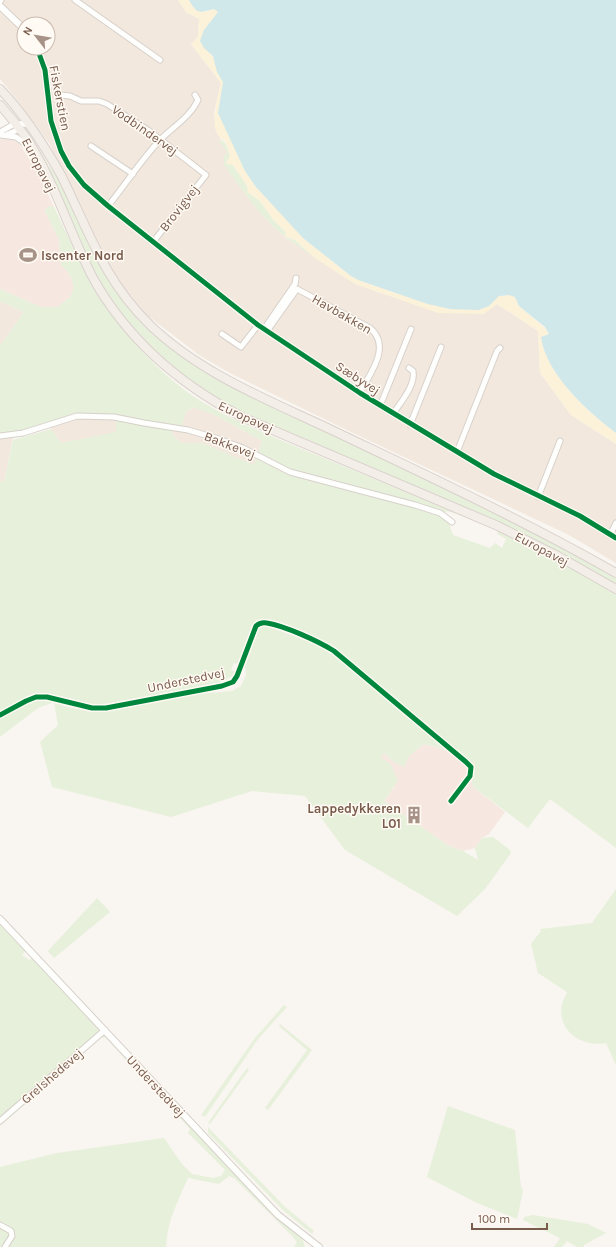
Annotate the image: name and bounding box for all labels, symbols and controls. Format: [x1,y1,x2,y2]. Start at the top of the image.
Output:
north arrow [16,16,56,56]
text: N [20,24,35,38]
street label: Fiskerstien [46,64,74,132]
street label: Vodbindervej [109,102,181,158]
street label: Europavej [19,135,59,195]
street label: Brovigvej [156,182,202,234]
sports icon: Iscenter Nord [18,245,38,265]
place label: Iscenter Nord [41,248,124,263]
street label: Havbakken [309,291,375,337]
street label: Sæbyvej [333,358,383,398]
street label: Europavej [216,398,276,436]
street label: Bakkevej [202,428,258,462]
street label: Europavej [512,529,572,569]
street label: Understedvej [146,664,226,696]
place label: Lappedykkeren L01 [307,801,401,831]
building icon: Lappedykkeren L01 [404,805,424,825]
street label: Grelshedevej [18,1045,86,1107]
street label: Understedvej [124,1052,188,1120]
scale bar [472,1205,547,1231]
text: 100 m [478,1212,510,1226]

